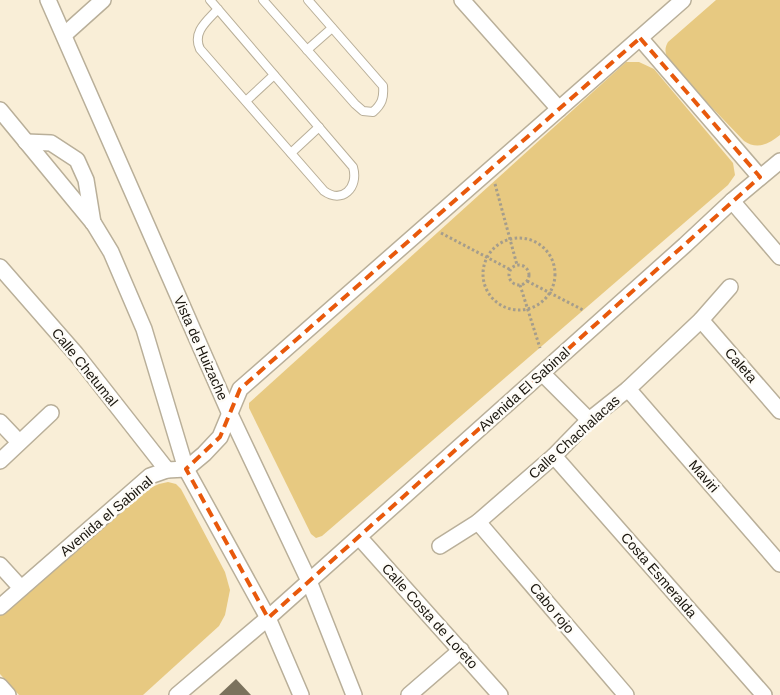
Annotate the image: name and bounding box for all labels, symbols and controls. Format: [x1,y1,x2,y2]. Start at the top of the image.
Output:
street label: Vista de Huizache [171,293,231,403]
street label: Calle Chetumal [49,325,121,409]
street label: Avenida El Sabinal [475,344,573,434]
street label: Caleta [722,344,760,386]
street label: Calle Chachalacas [525,392,623,482]
street label: Maviri [686,457,722,495]
street label: Avenida el Sabinal [57,473,155,559]
street label: Costa Esmeralda [618,529,700,621]
street label: Calle Costa de Loreto [379,560,481,672]
street label: Cabo rojo [526,580,578,637]

